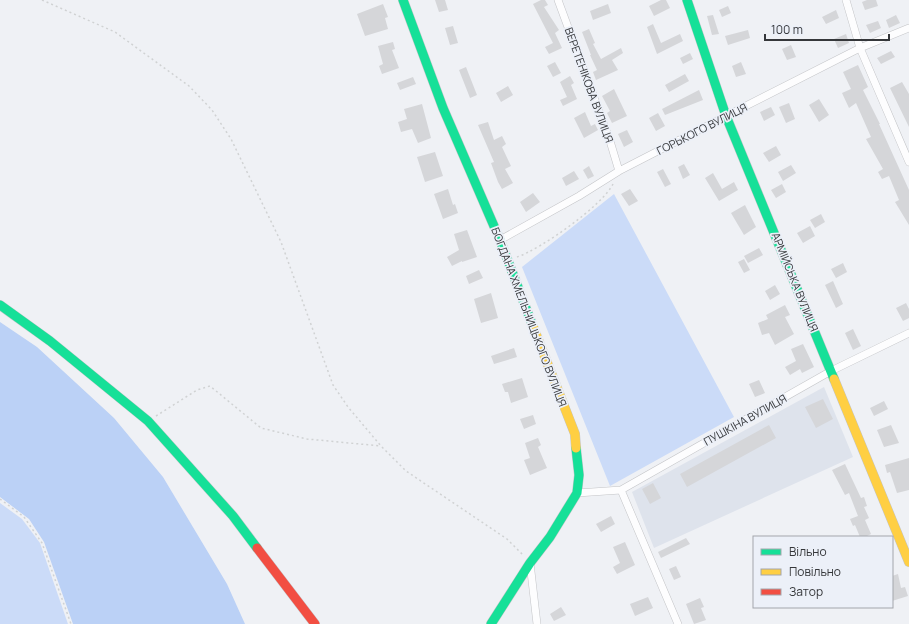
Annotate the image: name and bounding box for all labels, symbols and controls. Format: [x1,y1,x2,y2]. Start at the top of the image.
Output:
scale bar [765,16,889,42]
text: 100 m [771,21,803,38]
street label: ВЕРЕТЕНІКОВА ВУЛИЦЯ [562,25,617,145]
street label: ГОРЬКОГО ВУЛИЦЯ [654,99,750,158]
street label: БОГДАНА ХМЕЛЬНИЦЬКОГО ВУЛИЦЯ [488,225,571,409]
street label: АРМІЙСЬКА ВУЛИЦЯ [769,230,822,334]
street label: ПУШКІНА ВУЛИЦЯ [701,390,789,449]
legend [753,536,893,608]
text: Вільно [789,543,827,560]
text: Повільно [789,563,841,580]
text: Затор [789,583,823,600]

